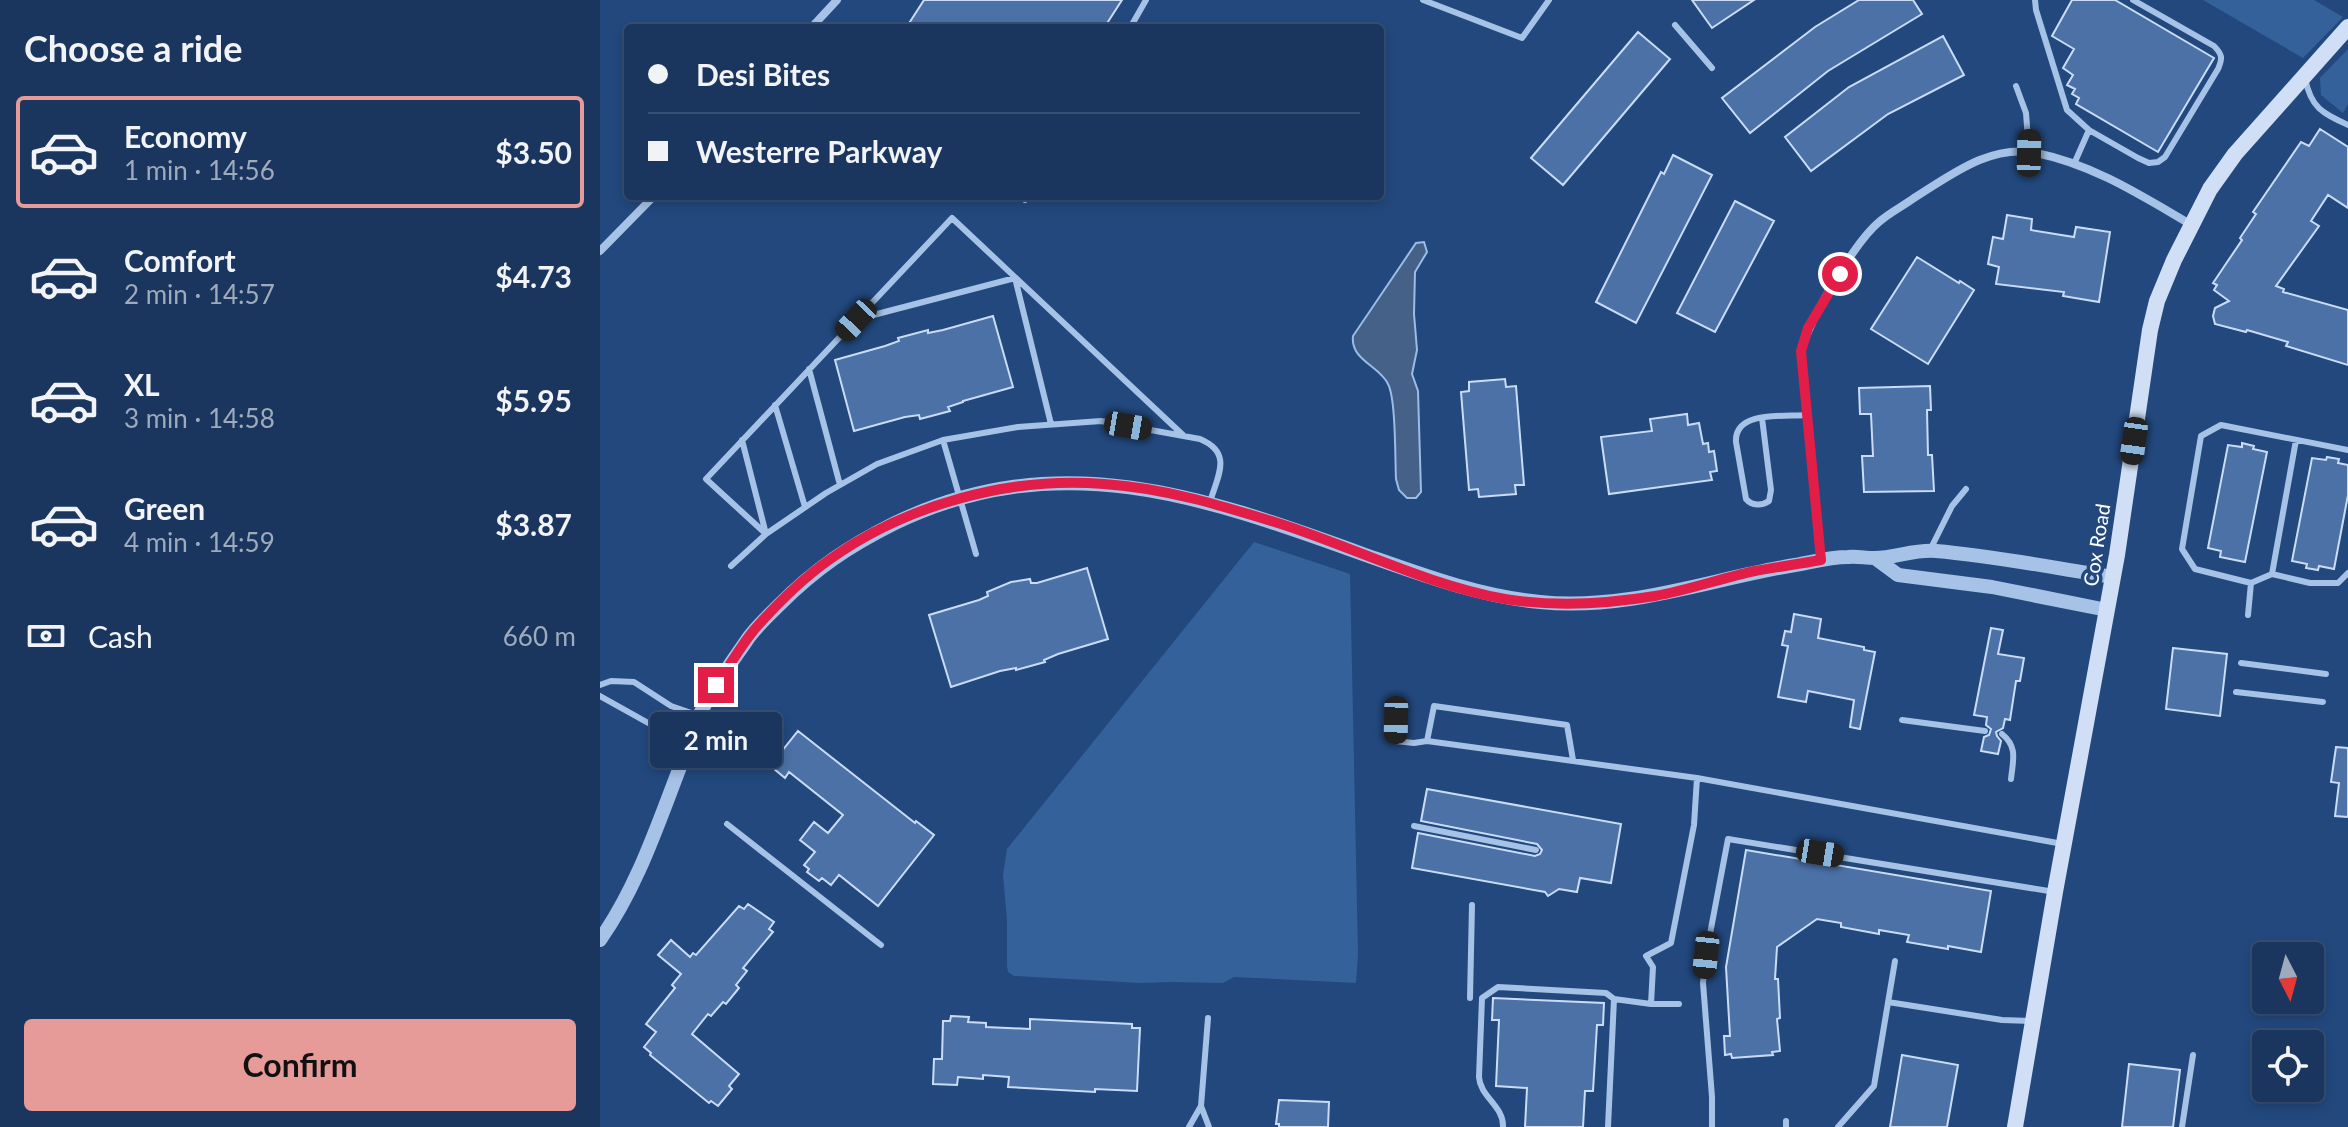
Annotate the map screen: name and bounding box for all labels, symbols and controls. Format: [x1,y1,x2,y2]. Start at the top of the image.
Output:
text: Choose a ride [24,26,243,70]
text: Desi Bites [696,56,830,92]
icon: car [28,116,100,188]
text: Economy [124,118,247,154]
car [2017,129,2041,177]
text: Westerre Parkway [696,133,942,169]
text: $3.50 [495,134,572,170]
text: 1 min · 14:56 [124,154,275,186]
icon: car [28,240,100,312]
text: Comfort [124,242,236,278]
route start [1822,256,1858,292]
text: $4.73 [495,258,572,294]
text: 2 min · 14:57 [124,278,275,310]
car [831,294,881,346]
icon: car [28,364,100,436]
text: XL [124,366,160,402]
text: $5.95 [495,382,572,418]
text: 3 min · 14:58 [124,402,275,434]
car [1102,410,1154,442]
car [2119,416,2149,466]
icon: car [28,488,100,560]
text: Green [124,490,205,526]
street label: Cox Road [2078,502,2114,588]
text: $3.87 [495,506,572,542]
text: 4 min · 14:59 [124,526,275,558]
icon: cash [24,614,68,658]
text: Cash [88,618,153,654]
text: 660 m [503,620,576,652]
route end [698,667,734,703]
car [1384,696,1408,744]
callout: 2 min [650,713,782,769]
text: 2 min [684,724,748,756]
car [1794,837,1846,869]
car [1692,930,1720,980]
north arrow [2252,942,2324,1014]
map controls [2252,942,2324,1102]
button: Confirm [24,1019,576,1111]
button: locate [2252,1030,2324,1102]

